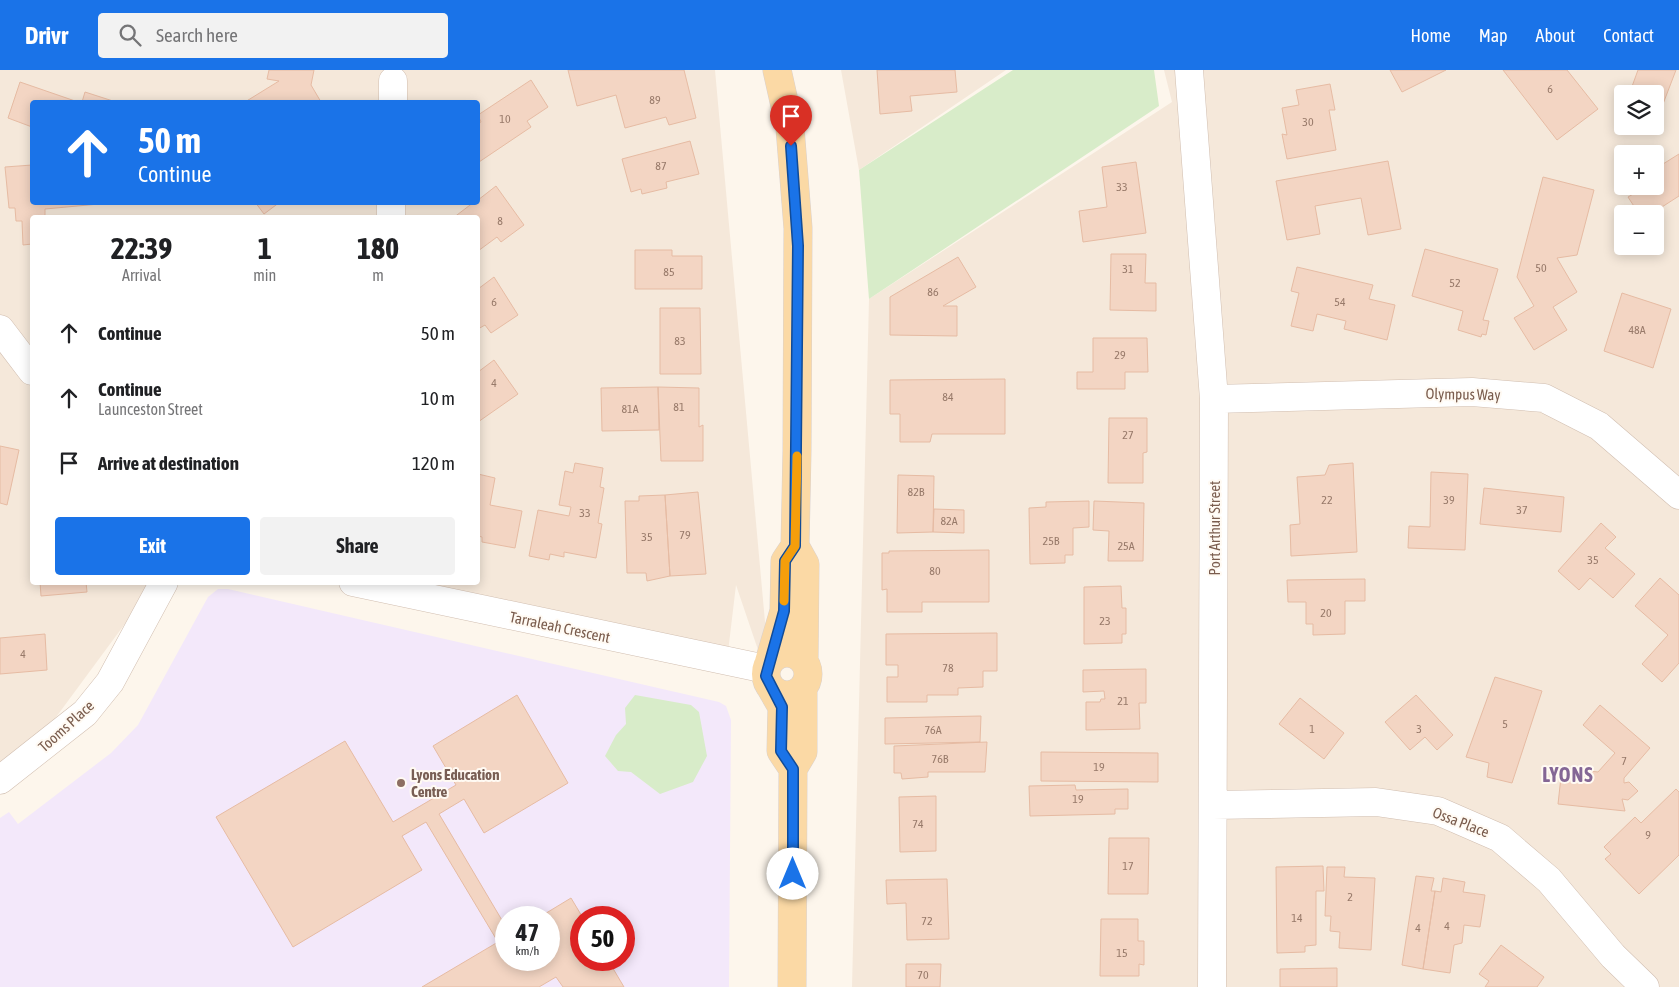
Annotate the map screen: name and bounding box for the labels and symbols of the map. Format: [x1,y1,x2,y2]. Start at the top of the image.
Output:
house number: 6 [1547,82,1553,96]
house number: 89 [649,93,661,107]
pin [770,95,812,146]
house number: 10 [499,112,511,126]
house number: 30 [1302,115,1314,129]
house number: 87 [655,159,667,173]
house number: 33 [1116,180,1128,194]
house number: 8 [497,214,503,228]
house number: 50 [1535,261,1547,275]
house number: 31 [1122,262,1134,276]
house number: 85 [663,265,675,279]
house number: 52 [1449,276,1461,290]
house number: 86 [927,285,939,299]
house number: 6 [491,295,497,309]
house number: 54 [1334,295,1346,309]
house number: 48A [1628,323,1646,337]
house number: 83 [674,334,686,348]
house number: 29 [1114,348,1126,362]
house number: 4 [491,376,497,390]
street label: Olympus Way [1425,385,1501,403]
house number: 84 [942,390,954,404]
house number: 81 [673,400,685,414]
house number: 81A [621,402,639,416]
house number: 27 [1122,428,1134,442]
street label: Port Arthur Street [1206,481,1223,575]
house number: 82B [908,485,925,499]
house number: 22 [1321,493,1333,507]
house number: 39 [1443,493,1455,507]
house number: 37 [1516,503,1528,517]
house number: 33 [579,506,591,520]
house number: 82A [940,514,958,528]
house number: 79 [679,528,691,542]
house number: 35 [641,530,653,544]
house number: 25B [1043,534,1060,548]
house number: 25A [1117,539,1135,553]
house number: 35 [1587,553,1599,567]
house number: 80 [929,564,941,578]
house number: 20 [1320,606,1332,620]
street label: Tarraleah Crescent [508,608,612,646]
house number: 23 [1099,614,1111,628]
house number: 4 [20,647,26,661]
house number: 78 [942,661,954,675]
house number: 21 [1117,694,1129,708]
street label: Tooms Place [35,697,97,755]
house number: 5 [1502,717,1508,731]
house number: 1 [1309,722,1315,736]
house number: 3 [1416,722,1422,736]
house number: 76A [924,723,942,737]
house number: 76B [932,752,949,766]
house number: 7 [1621,754,1627,768]
house number: 19 [1093,760,1105,774]
district label: LYONS [1542,763,1594,786]
place label: Lyons Education Centre [411,766,499,800]
marker: Lyons Education Centre [395,777,407,789]
house number: 19 [1072,792,1084,806]
street label: Ossa Place [1430,803,1492,841]
house number: 74 [912,817,924,831]
house number: 9 [1645,828,1651,842]
position arrow [766,847,818,899]
house number: 17 [1122,859,1134,873]
house number: 2 [1347,890,1353,904]
speed limit sign: 50 [570,906,635,971]
house number: 14 [1291,911,1303,925]
house number: 72 [921,914,933,928]
house number: 4 [1444,919,1450,933]
house number: 4 [1415,921,1421,935]
house number: 15 [1116,946,1128,960]
house number: 70 [917,968,929,982]

